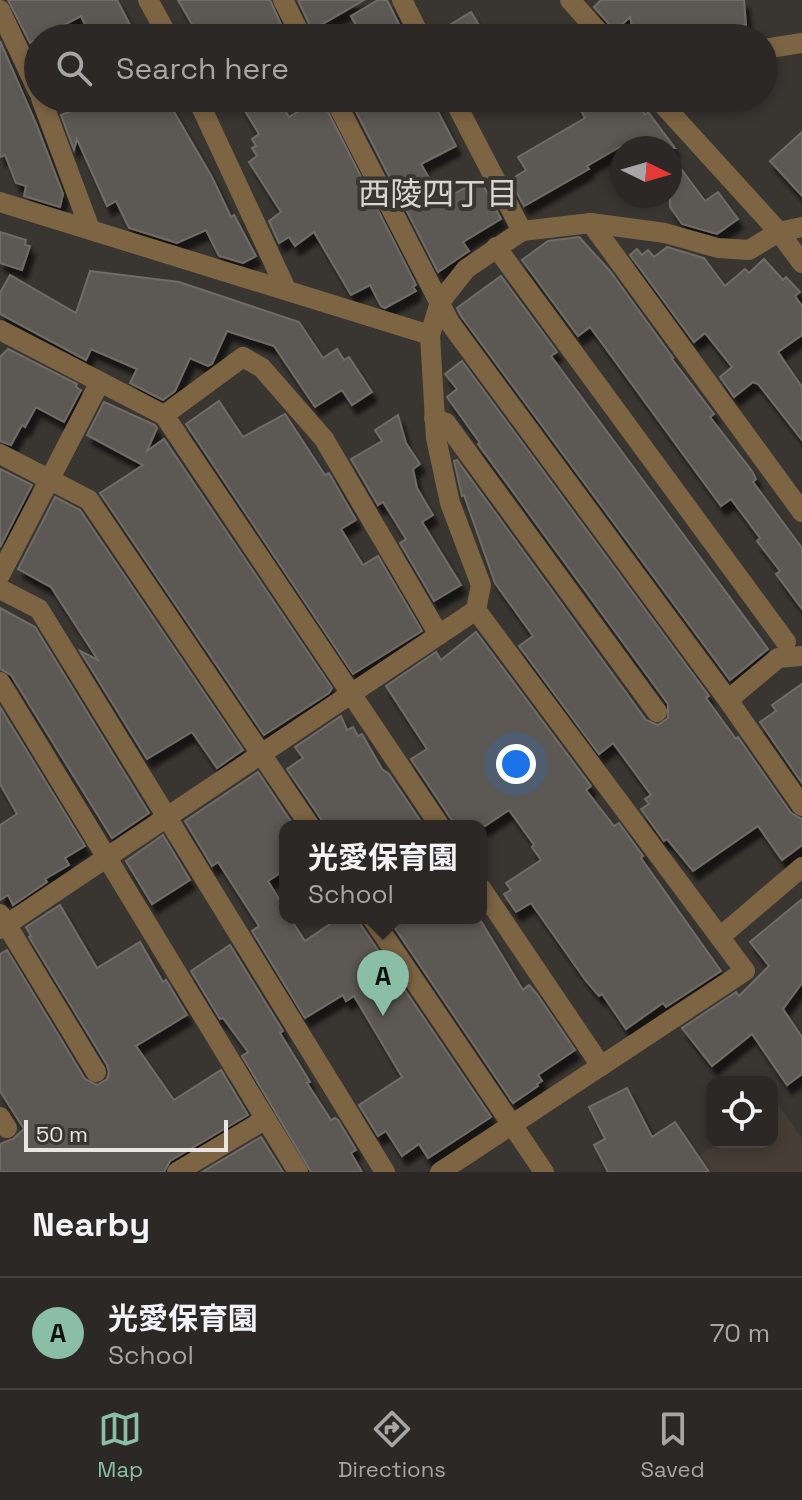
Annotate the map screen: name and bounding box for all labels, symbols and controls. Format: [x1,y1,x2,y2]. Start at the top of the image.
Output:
search box [24,24,778,112]
icon: search [52,46,96,90]
text: Search here [116,49,289,88]
north arrow [610,136,682,208]
district label: 西陵四丁目 [358,174,518,214]
your location [496,744,536,784]
popup [279,820,487,924]
text: 光愛保育園 [308,838,458,877]
text: School [308,877,394,911]
pin: A [357,950,409,1016]
map controls [706,1076,778,1148]
button: locate [706,1076,778,1148]
scale bar [24,1116,228,1152]
text: 50 m [36,1120,88,1148]
text: Nearby [32,1203,150,1246]
text: 光愛保育園 [108,1299,258,1338]
text: A [50,1316,66,1350]
text: 70 m [710,1316,770,1350]
text: School [108,1338,194,1372]
tab: Map [97,1407,143,1483]
tab: Directions [338,1407,446,1483]
tab: Saved [640,1407,705,1483]

